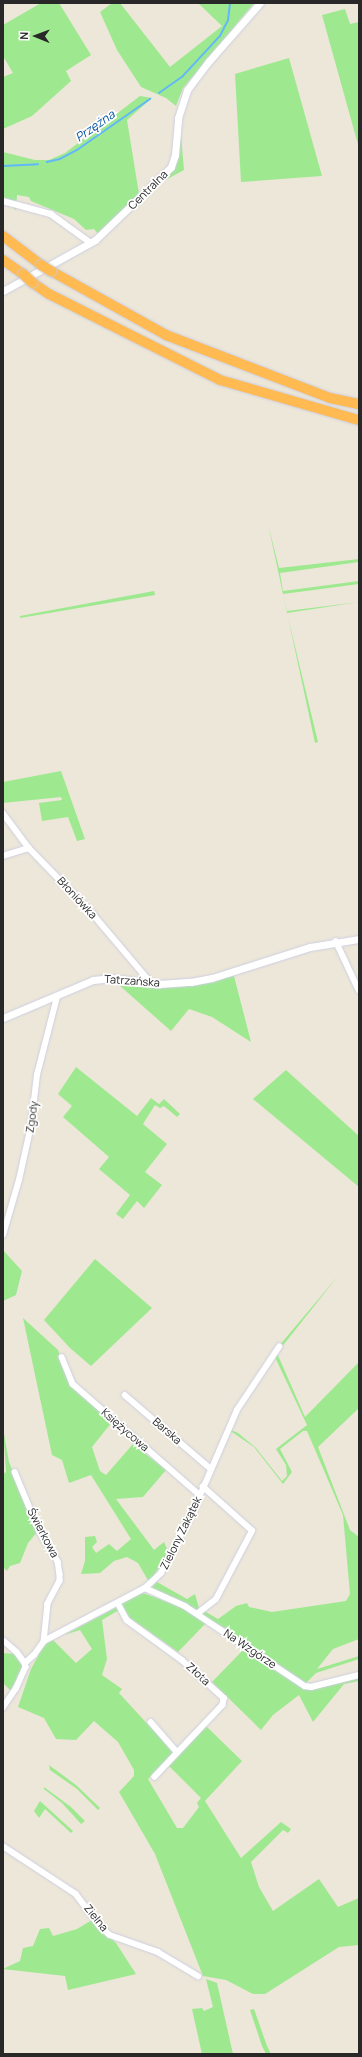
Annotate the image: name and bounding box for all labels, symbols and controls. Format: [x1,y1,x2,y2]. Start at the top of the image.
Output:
north arrow [16,16,56,56]
text: N [16,32,31,40]
water label: Przężna [73,107,117,145]
street label: Centralna [126,168,170,212]
street label: Błoniówka [54,874,100,922]
street label: Tatrzańska [104,972,160,990]
street label: Zgody [23,1100,41,1134]
street label: Księżycowa [99,1406,151,1454]
street label: Barska [150,1415,184,1447]
street label: Zielony Zakątek [158,1494,204,1572]
street label: Świerkowa [24,1506,62,1560]
street label: Na Wzgórze [221,1627,279,1671]
street label: Złota [183,1660,213,1688]
street label: Zielna [81,1902,111,1934]

